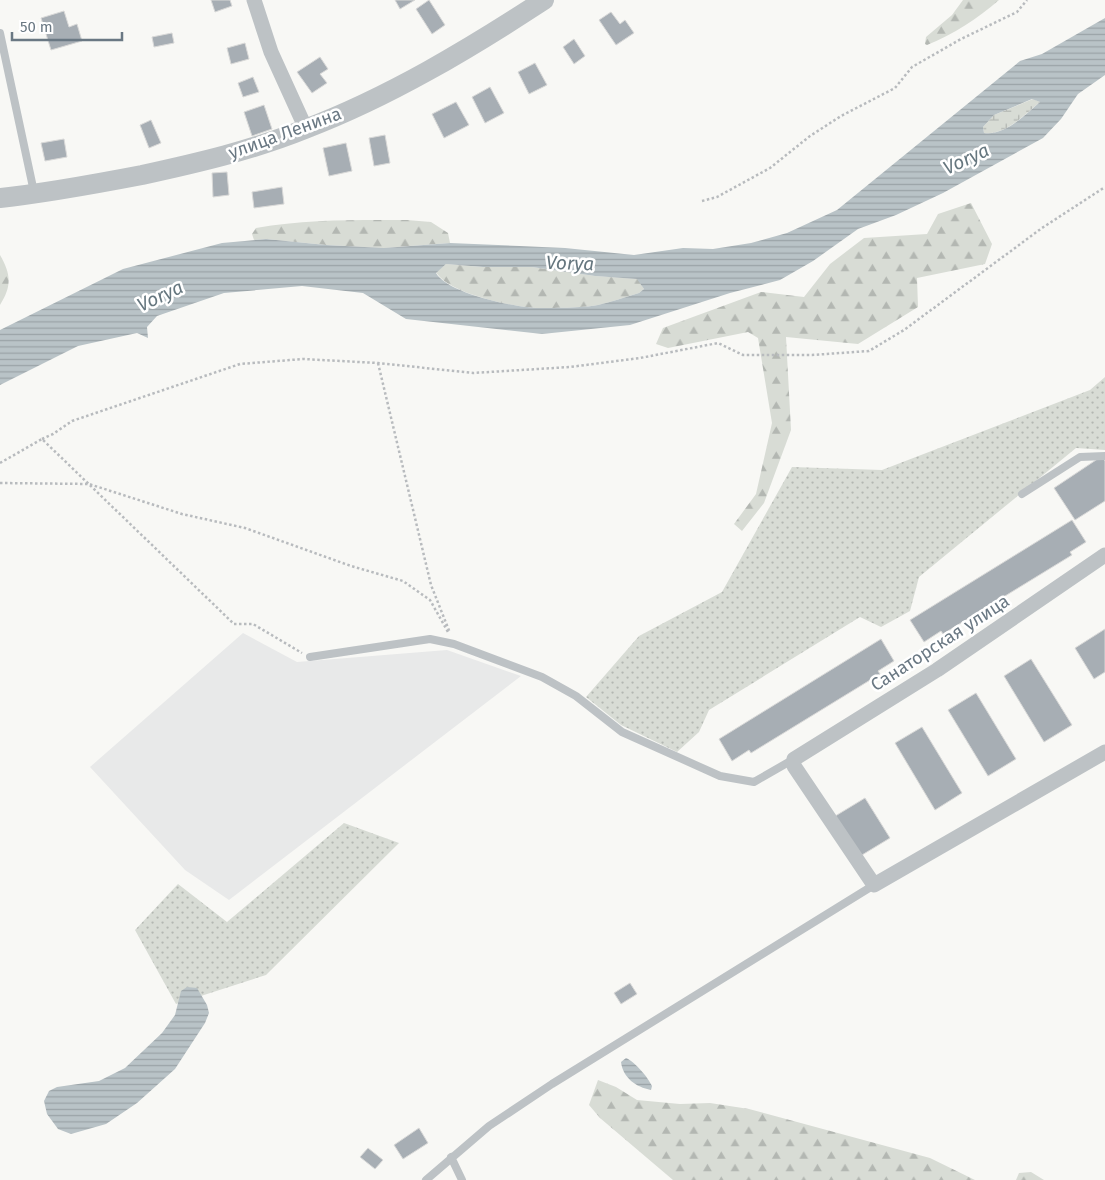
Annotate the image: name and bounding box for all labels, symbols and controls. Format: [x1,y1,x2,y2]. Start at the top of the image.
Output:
scale bar [12,10,122,42]
text: 50 m [20,18,53,36]
street label: улица Ленина [226,102,344,164]
water label: Vorya [939,138,993,180]
water label: Vorya [546,251,594,275]
water label: Vorya [133,275,187,317]
street label: Санаторская улица [867,590,1013,696]

